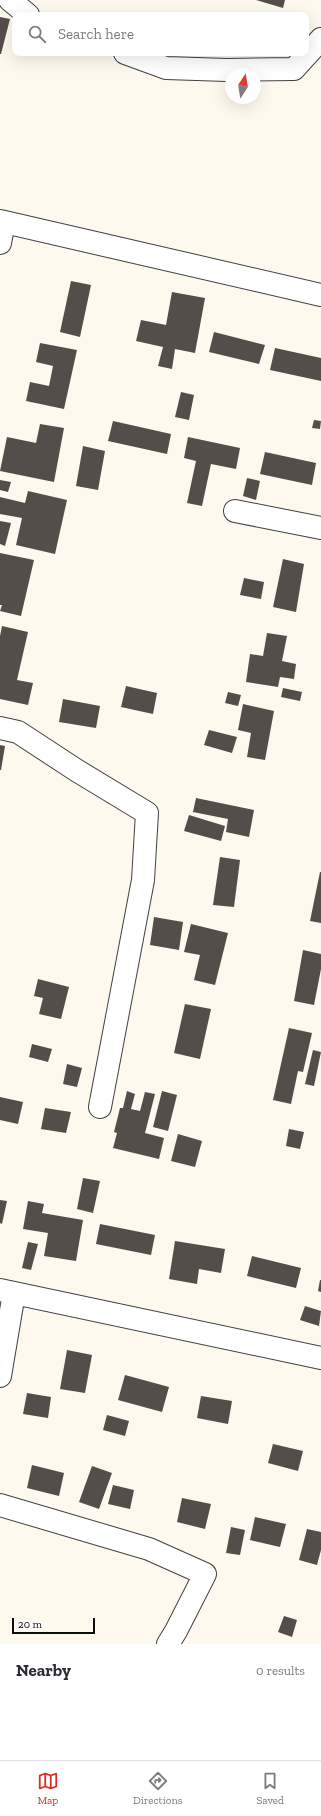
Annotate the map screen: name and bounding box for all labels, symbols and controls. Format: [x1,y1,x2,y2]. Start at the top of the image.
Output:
search box [12,12,309,56]
icon: search [26,23,48,45]
text: Search here [58,25,134,43]
north arrow [225,68,261,104]
scale bar [12,1616,95,1635]
text: 20 m [18,1618,42,1631]
text: Nearby [16,1660,71,1680]
text: 0 results [256,1663,305,1678]
tab: Map [37,1770,59,1807]
tab: Directions [133,1770,183,1807]
tab: Saved [256,1770,284,1807]

